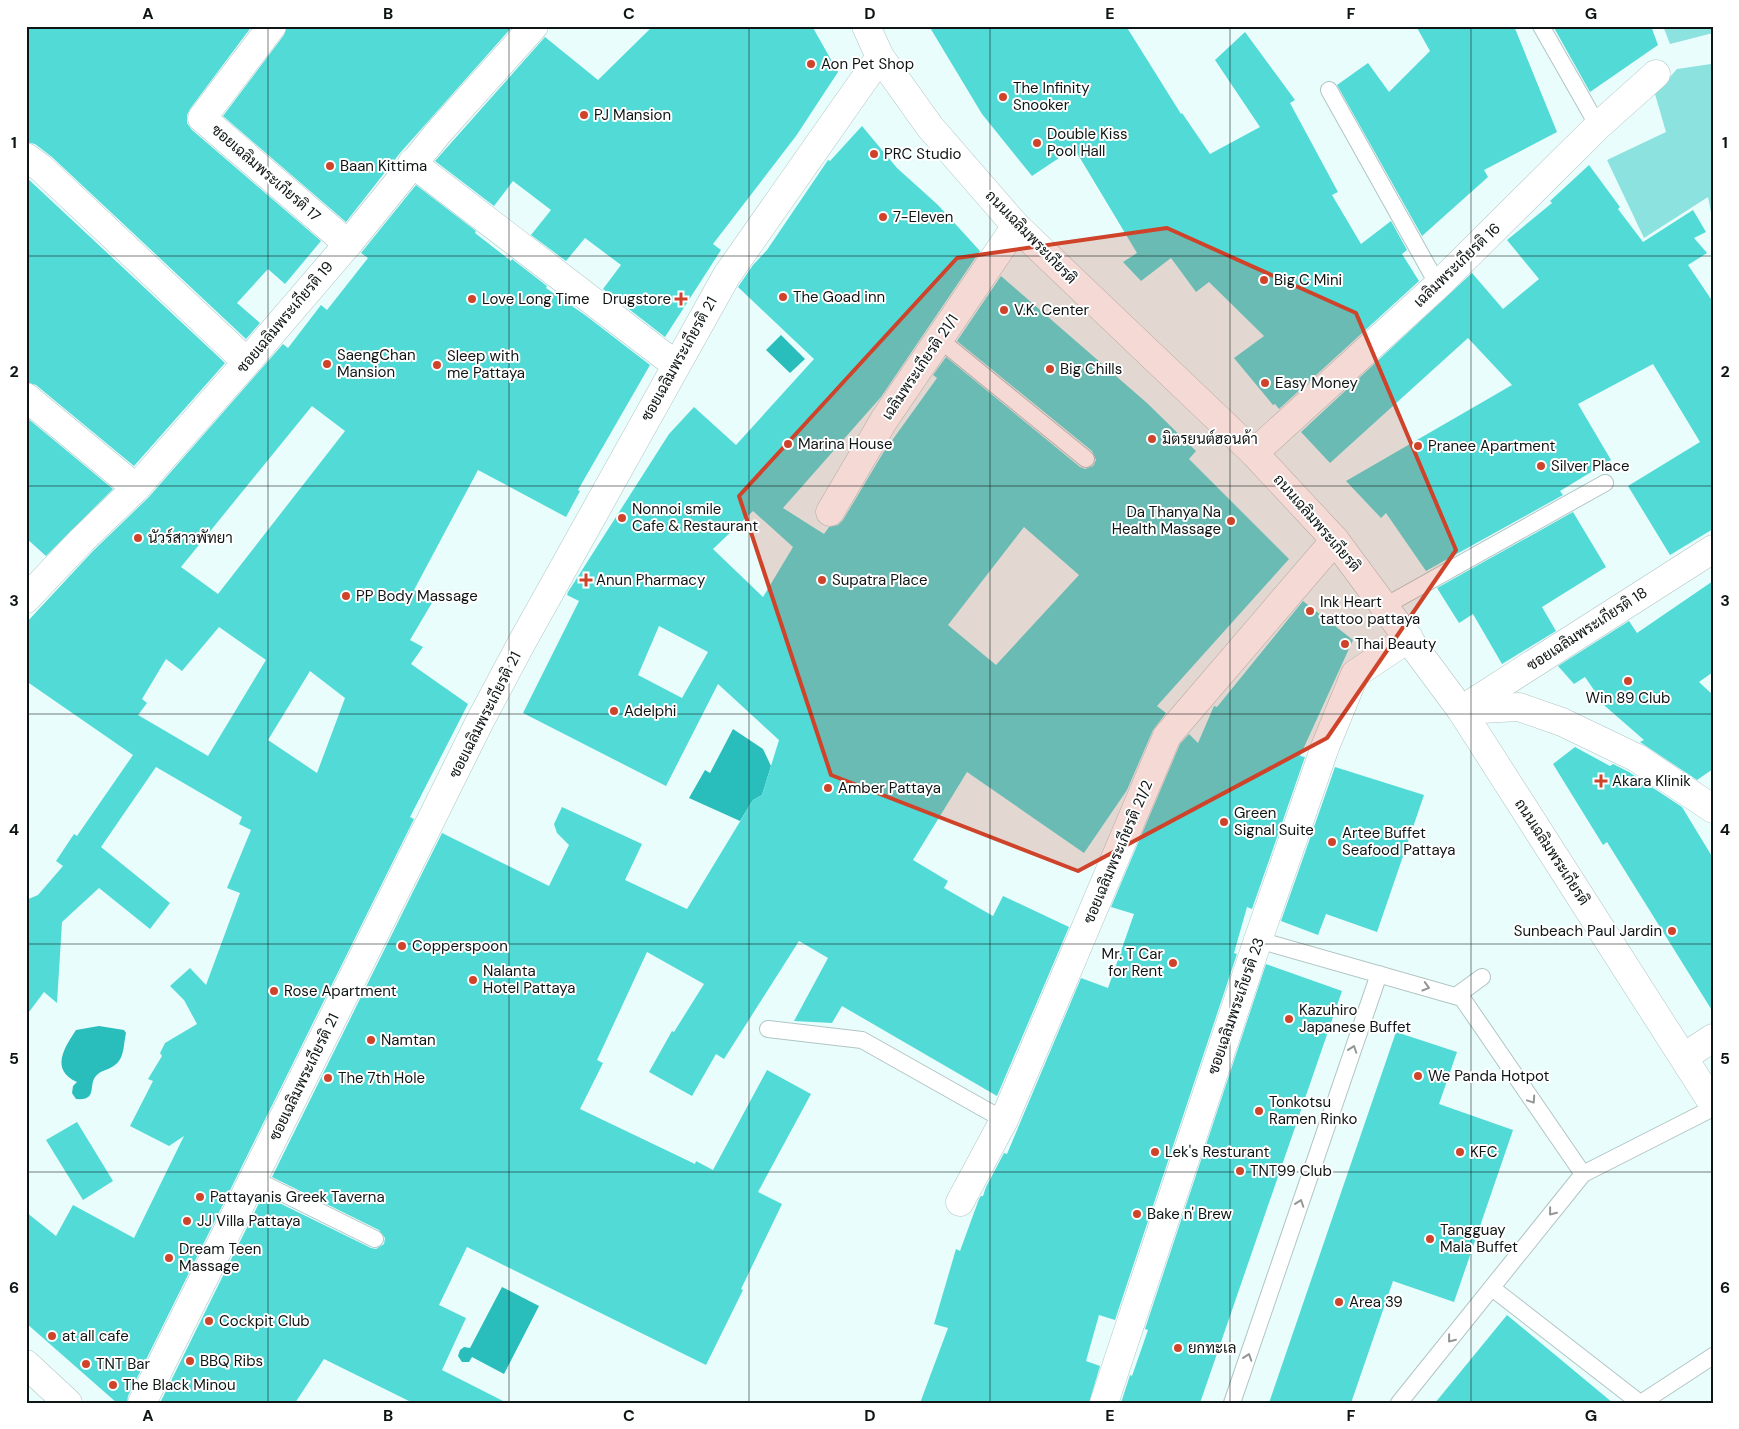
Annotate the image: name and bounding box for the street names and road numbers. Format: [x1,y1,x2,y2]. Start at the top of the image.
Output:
street label: ซอยเฉลิมพระเกียรติ 17 [207,120,325,226]
street label: ถนนเฉลิมพระเกียรติ [981,186,1081,288]
street label: เฉลิมพระเกียรติ 16 [1409,218,1505,312]
street label: ซอยเฉลิมพระเกียรติ 19 [232,257,338,377]
street label: ซอยเฉลิมพระเกียรติ 21 [636,293,722,425]
street label: เฉลิมพระเกียรติ 21/1 [877,310,963,424]
street label: ถนนเฉลิมพระเกียรติ [1269,470,1365,576]
street label: ซอยเฉลิมพระเกียรติ 18 [1523,583,1651,675]
street label: ซอยเฉลิมพระเกียรติ 21 [444,648,526,782]
street label: ซอยเฉลิมพระเกียรติ 21/2 [1079,777,1157,927]
street label: ถนนเฉลิมพระเกียรติ [1510,795,1594,909]
street label: ซอยเฉลิมพระเกียรติ 23 [1203,935,1269,1077]
street label: ซอยเฉลิมพระเกียรติ 21 [264,1010,344,1144]

